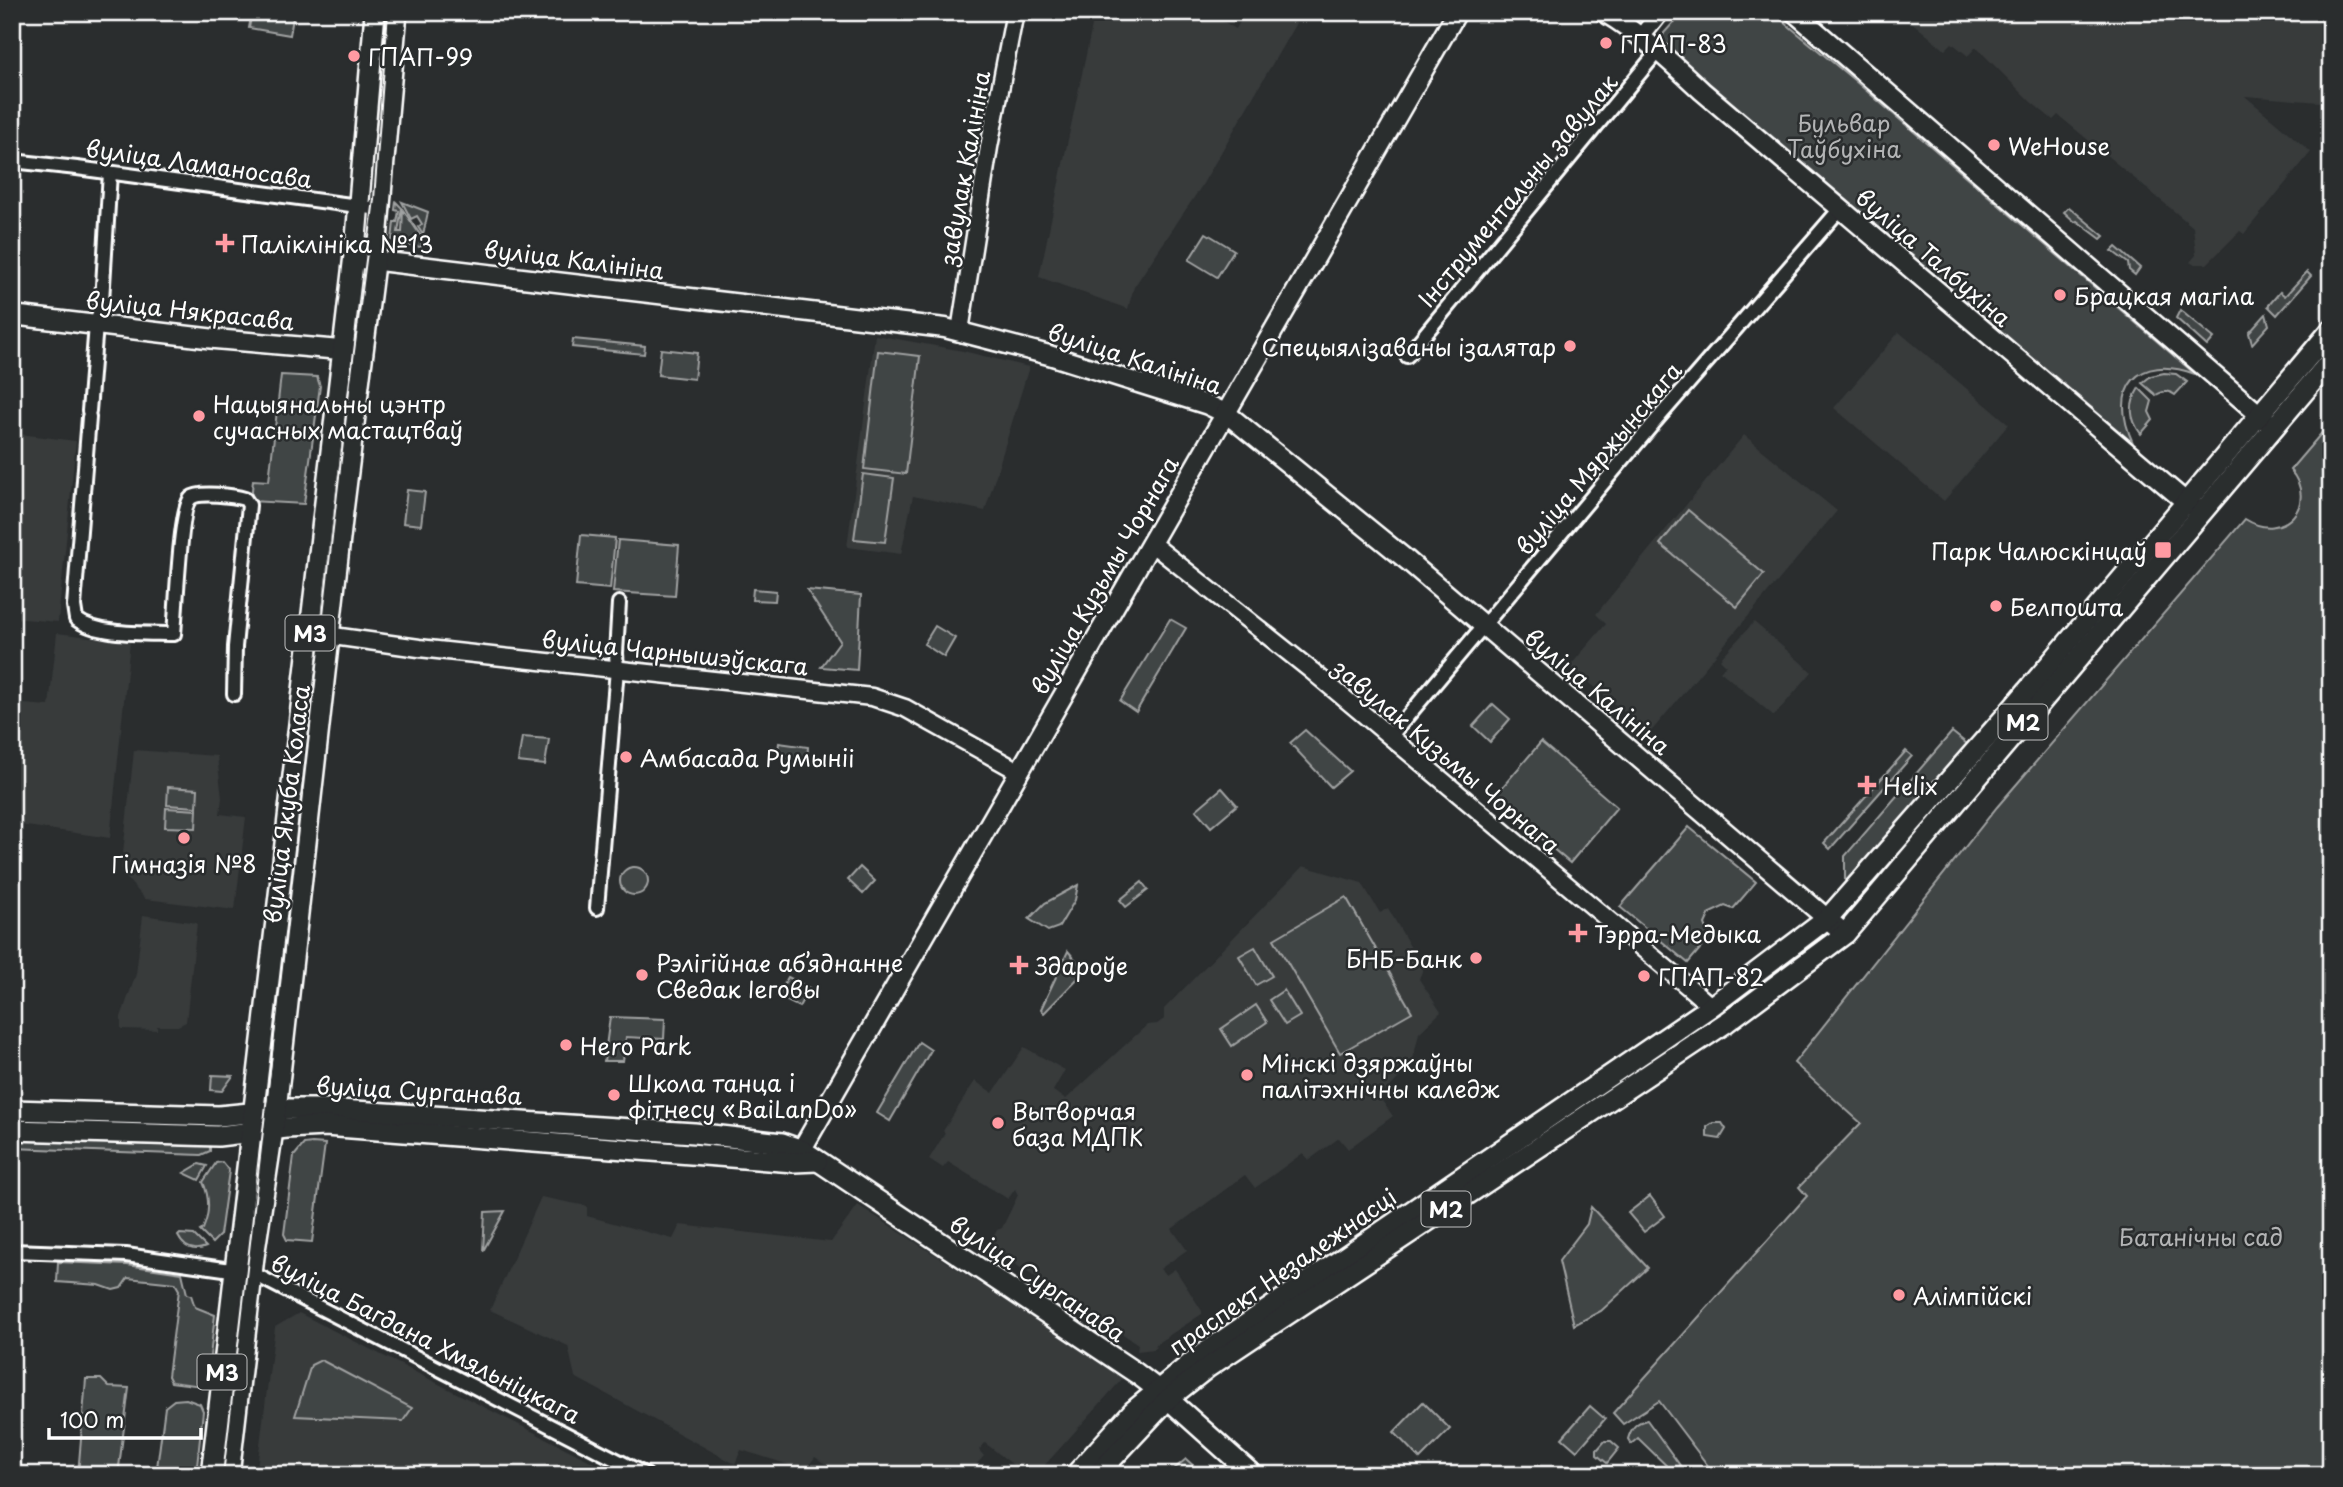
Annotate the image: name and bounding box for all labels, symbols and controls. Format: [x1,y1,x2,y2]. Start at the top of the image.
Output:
place label: ГПАП-83 [1620,26,1727,61]
marker: ГПАП-83 [1598,35,1614,51]
place label: ГПАП-99 [368,39,473,74]
marker: ГПАП-99 [346,48,362,64]
street label: Інструментальны завулак [1409,65,1625,314]
street label: завулак Калініна [929,67,998,269]
park label: Бульвар Таўбухіна [1787,105,1902,166]
place label: WeHouse [2008,128,2110,163]
street label: вуліца Ламаносава [84,130,315,196]
marker: WeHouse [1986,137,2002,153]
street label: вуліца Талбухіна [1849,179,2020,335]
place label: Паліклініка №13 [241,226,433,261]
street label: вуліца Калініна [482,231,667,287]
marker: Паліклініка №13 [215,233,235,253]
place label: Брацкая магіла [2074,278,2255,313]
street label: вуліца Някрасава [84,282,296,338]
marker: Брацкая магіла [2052,287,2068,303]
street label: вуліца Калініна [1043,313,1227,403]
place label: Спецыялізаваны ізалятар [1261,329,1556,364]
marker: Спецыялізаваны ізалятар [1562,338,1578,354]
street label: вуліца Мяржынскага [1507,353,1690,562]
place label: Нацыянальны цэнтр сучасных мастацтваў [213,386,463,447]
marker: Нацыянальны цэнтр сучасных мастацтваў [191,408,207,424]
street label: вуліца Кузьмы Чорнага [1021,449,1187,701]
place label: Парк Чалюскінцаў [1931,533,2147,568]
marker: Парк Чалюскінцаў [2153,540,2173,560]
place label: Белпошта [2010,589,2124,624]
marker: Белпошта [1988,598,2004,614]
road number: М3 [286,616,334,650]
street label: вуліца Калініна [1517,619,1679,763]
street label: вуліца Чарнышэўскага [540,621,810,683]
street label: завулак Кузьмы Чорнага [1325,649,1569,862]
street label: вуліца Якуба Коласа [254,682,318,925]
road number: М2 [1998,704,2048,740]
place label: Амбасада Румыніі [640,740,855,775]
marker: Амбасада Румыніі [618,749,634,765]
place label: Helix [1883,768,1938,803]
marker: Helix [1857,775,1877,795]
marker: Гімназія №8 [176,830,192,846]
place label: Гімназія №8 [111,846,257,881]
place label: Тэрра-Медыка [1594,916,1761,951]
marker: Тэрра-Медыка [1568,923,1588,943]
place label: БНБ-Банк [1346,941,1462,976]
place label: Рэлігійнае абʼяднанне Сведак Іеговы [656,945,903,1006]
place label: Здароўе [1035,948,1128,983]
marker: БНБ-Банк [1468,950,1484,966]
marker: Здароўе [1009,955,1029,975]
place label: ГПАП-82 [1658,959,1764,994]
marker: Рэлігійнае абʼяднанне Сведак Іеговы [634,967,650,983]
marker: ГПАП-82 [1636,968,1652,984]
place label: Hero Park [580,1028,691,1063]
marker: Hero Park [558,1037,574,1053]
place label: Мінскі дзяржаўны палітэхнічны каледж [1261,1045,1499,1106]
place label: Школа танца і фітнесу «BaiLanDo» [628,1065,857,1126]
street label: вуліца Сурганава [315,1067,523,1113]
marker: Мінскі дзяржаўны палітэхнічны каледж [1239,1067,1255,1083]
marker: Школа танца і фітнесу «BaiLanDo» [606,1087,622,1103]
place label: Вытворчая база МДПК [1012,1093,1143,1154]
marker: Вытворчая база МДПК [990,1115,1006,1131]
street label: праспект Незалежнасці [1161,1179,1403,1363]
road number: М2 [1422,1192,1470,1226]
street label: вуліца Сурганава [943,1206,1134,1350]
park label: Батанічны сад [2119,1219,2283,1254]
street label: вуліца Багдана Хмяльніцкага [265,1244,587,1432]
place label: Алімпійскі [1913,1278,2032,1313]
marker: Алімпійскі [1891,1287,1907,1303]
road number: М3 [198,1354,246,1390]
scale bar [49,1396,201,1440]
text: 100 m [60,1403,124,1435]

